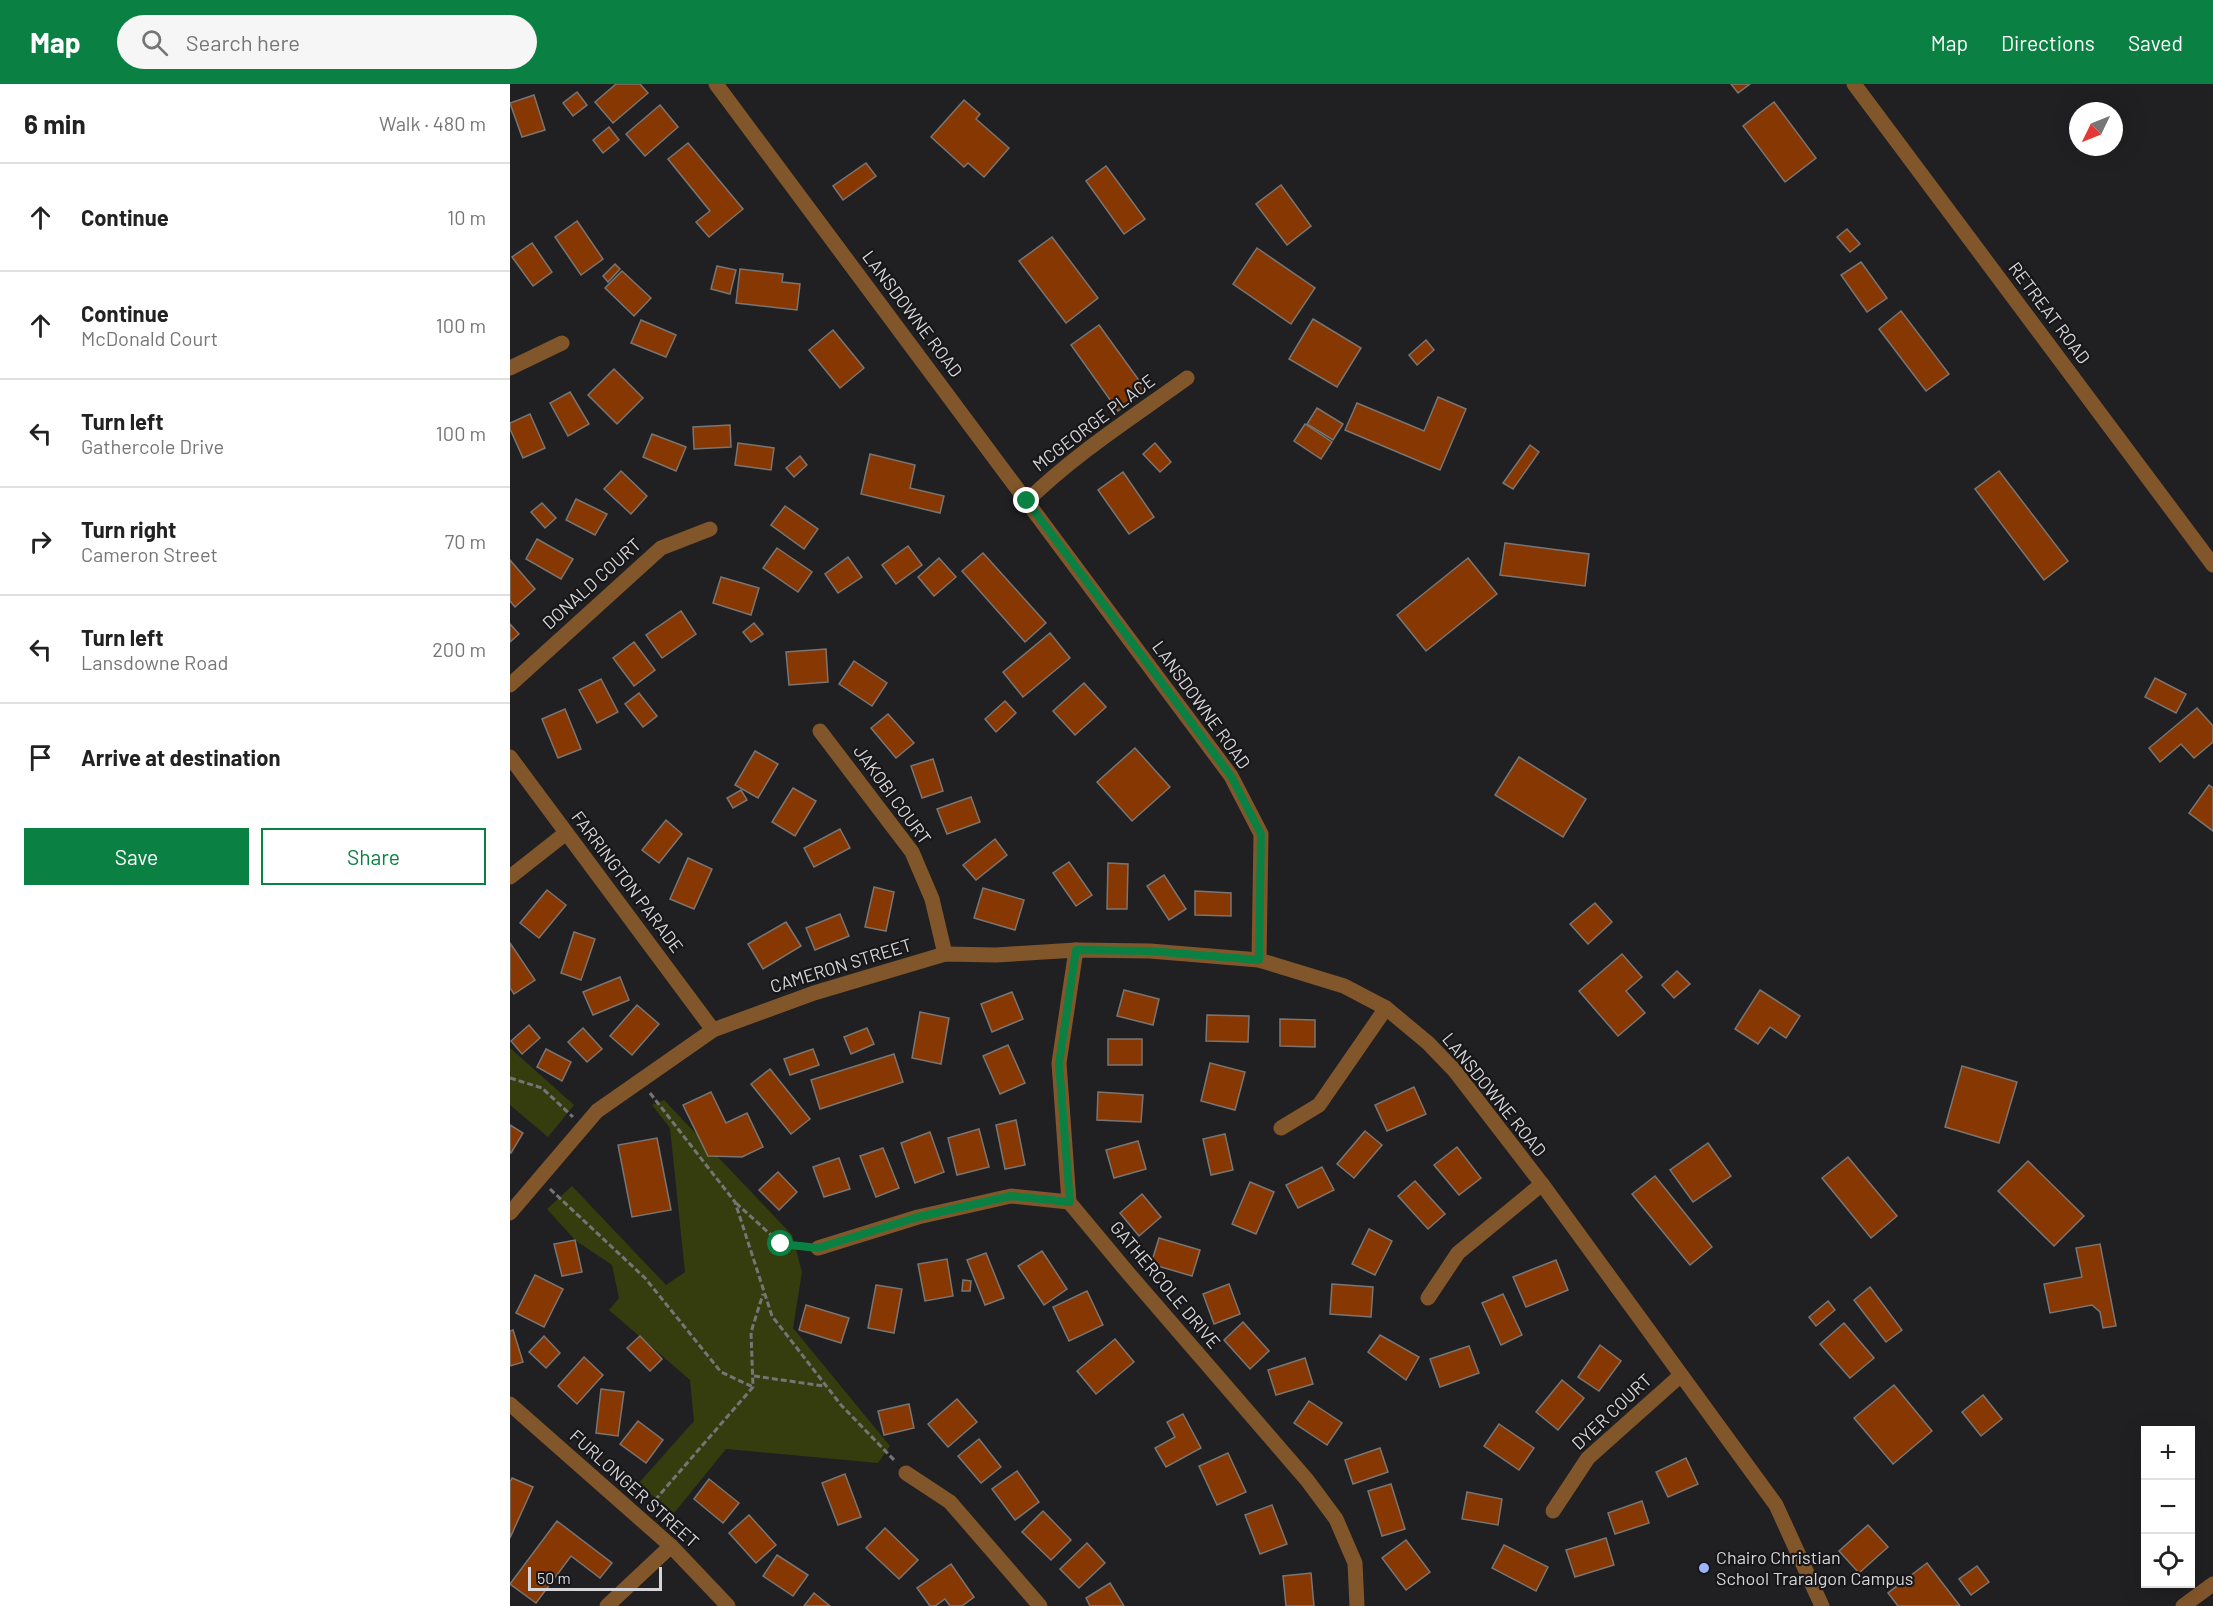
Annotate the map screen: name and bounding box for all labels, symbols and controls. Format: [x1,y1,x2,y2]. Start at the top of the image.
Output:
search box [117,15,537,69]
text: Map [30,25,81,59]
icon: search [138,26,171,59]
text: Search here [186,29,300,55]
text: Map [1931,30,1968,55]
text: Directions [2001,30,2095,55]
text: Saved [2128,30,2183,55]
north arrow [2069,102,2123,156]
text: 6 min [24,108,86,139]
text: Walk · 480 m [379,111,486,135]
icon: ahead [24,201,57,234]
text: Continue [81,204,169,230]
text: 10 m [447,205,486,229]
street label: LANSDOWNE ROAD [858,246,968,381]
street label: RETREAT ROAD [2004,257,2095,368]
text: Continue [81,300,169,326]
icon: ahead [24,309,57,342]
text: 100 m [436,313,486,337]
text: McDonald Court [81,326,218,350]
street label: MCGEORGE PLACE [1028,369,1159,475]
text: Turn left [81,408,164,434]
icon: left [24,417,57,450]
text: 100 m [436,421,486,445]
text: Gathercole Drive [81,434,224,458]
route end [1013,487,1039,513]
text: Turn right [81,516,176,542]
icon: right [24,525,57,558]
text: 70 m [445,529,486,553]
street label: DONALD COURT [537,533,645,633]
text: Cameron Street [81,542,218,566]
text: Turn left [81,624,164,650]
icon: left [24,633,57,666]
street label: LANSDOWNE ROAD [1148,636,1256,773]
text: 200 m [432,637,486,661]
text: Lansdowne Road [81,650,228,674]
street label: JAKOBI COURT [849,740,936,849]
icon: arrive [24,741,57,774]
text: Arrive at destination [81,744,280,770]
street label: FARRINGTON PARADE [567,806,688,957]
button: Save [24,828,249,885]
button: Share [261,828,486,885]
street label: CAMERON STREET [767,933,914,997]
street label: LANSDOWNE ROAD [1438,1028,1551,1161]
street label: GATHERCOLE DRIVE [1106,1216,1225,1353]
route start [767,1230,793,1256]
street label: DYER COURT [1567,1369,1656,1454]
street label: FURLONGER STREET [565,1424,704,1552]
map controls [2141,1426,2195,1588]
button: + [2141,1426,2195,1480]
button: − [2141,1480,2195,1534]
button: locate [2141,1534,2195,1588]
place label: Chairo Christian School Traralgon Campus [1716,1546,1914,1589]
marker: Chairo Christian School Traralgon Campus [1697,1561,1711,1575]
scale bar [528,1564,662,1592]
text: 50 m [537,1568,571,1587]

